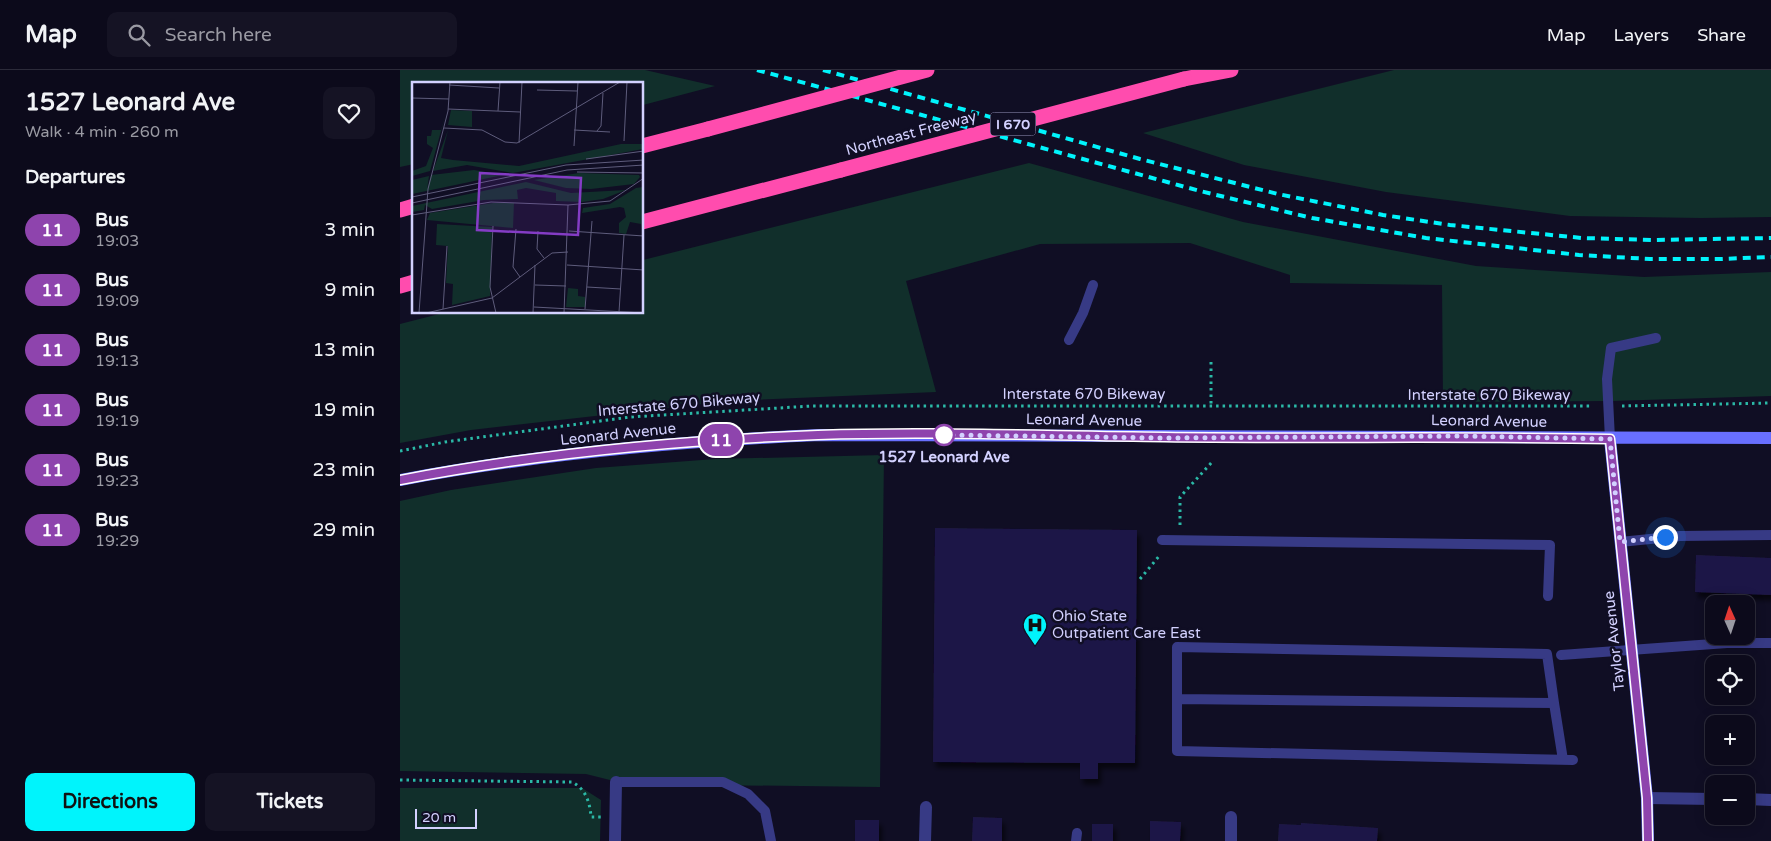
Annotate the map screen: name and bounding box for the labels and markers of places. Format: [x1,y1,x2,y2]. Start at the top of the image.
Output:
marker: 1527 Leonard Ave [933,424,955,446]
place label: 1527 Leonard Ave [878,448,1010,466]
place label: Ohio State Outpatient Care East [1052,607,1201,642]
hospital icon: Ohio State Outpatient Care East [1022,612,1048,646]

